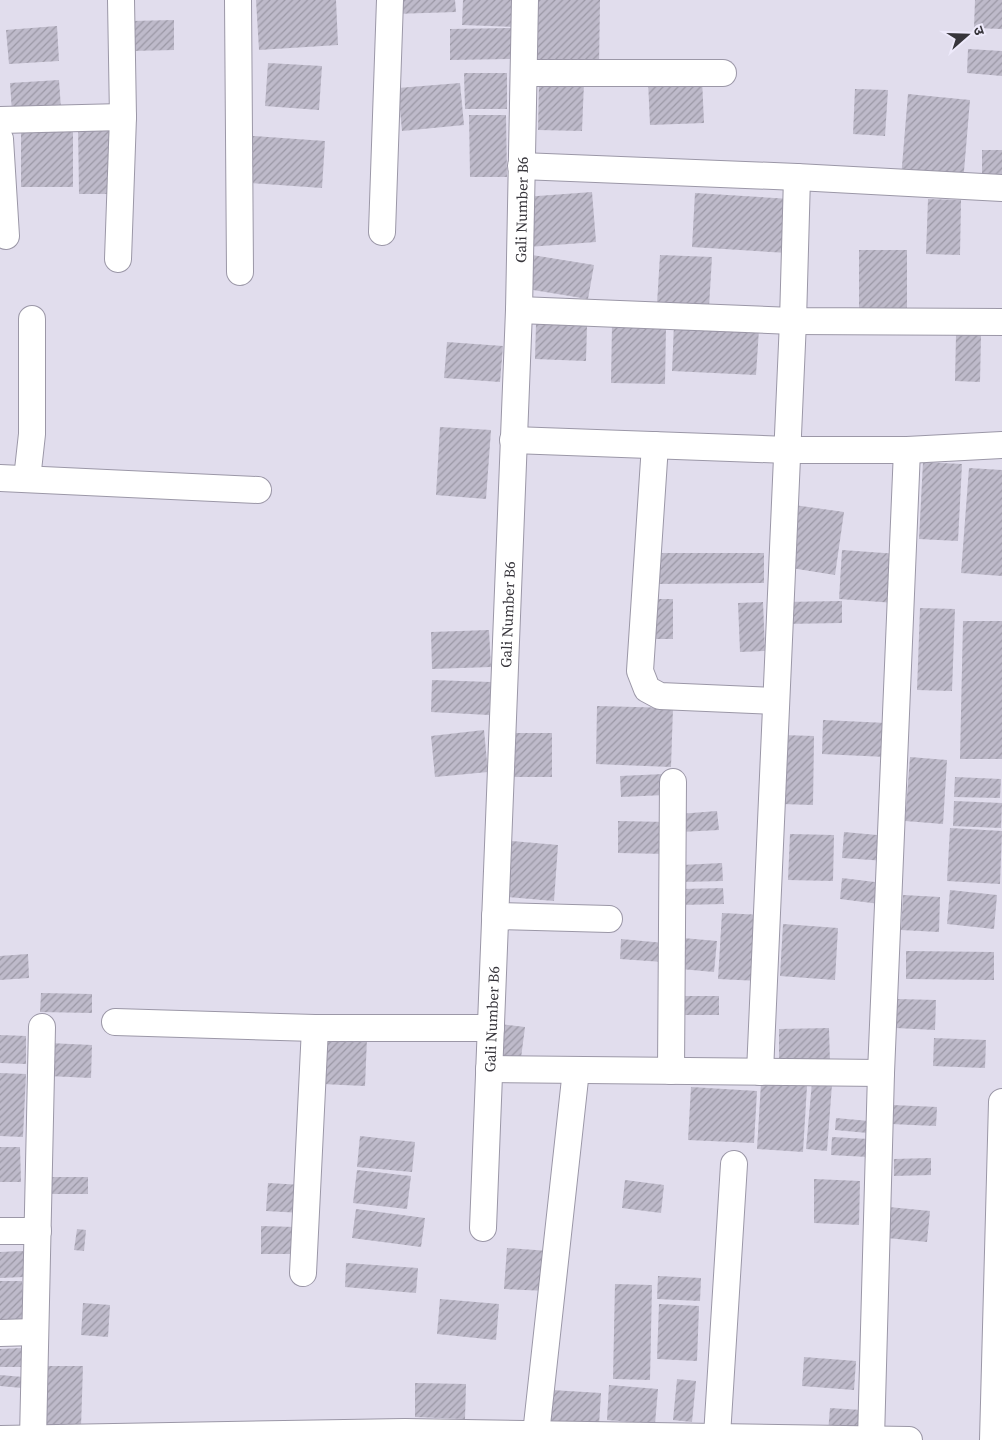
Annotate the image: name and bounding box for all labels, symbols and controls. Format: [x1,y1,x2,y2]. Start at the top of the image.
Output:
north arrow [942,10,992,60]
text: उ [968,23,990,39]
street label: Gali Number B6 [509,156,532,263]
street label: Gali Number B6 [494,561,520,668]
street label: Gali Number B6 [479,966,504,1073]

